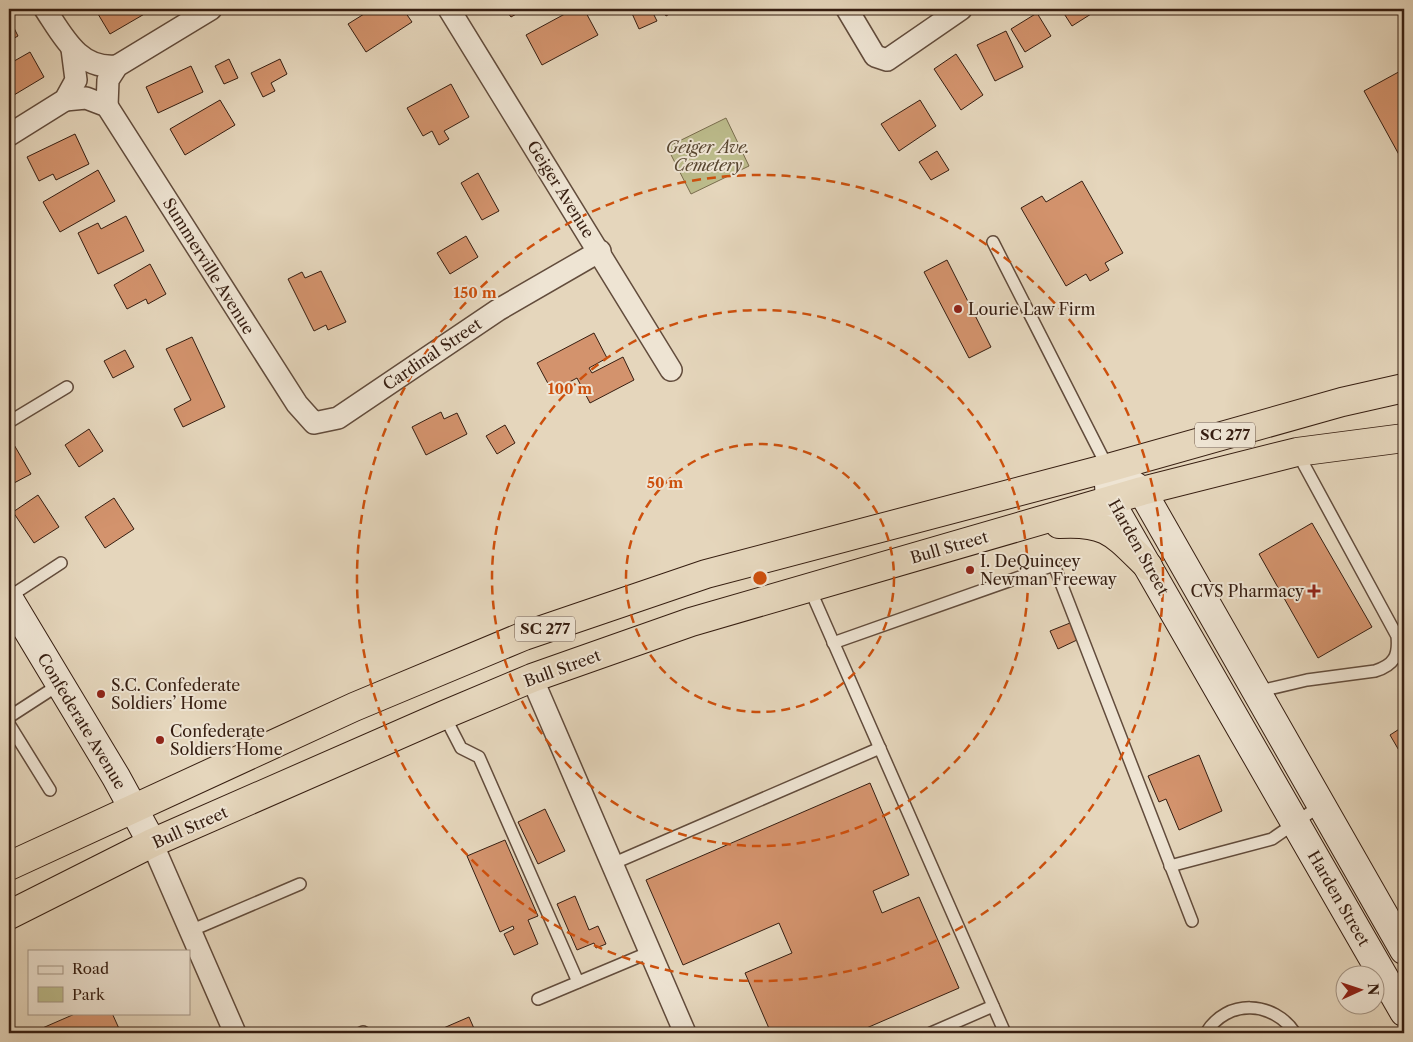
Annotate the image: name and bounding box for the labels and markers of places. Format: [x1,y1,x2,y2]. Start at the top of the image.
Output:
place label: Lourie Law Firm [968,299,1095,319]
marker: Lourie Law Firm [952,303,964,315]
place label: I. DeQuincey Newman Freeway [980,551,1118,589]
marker: I. DeQuincey Newman Freeway [964,564,976,576]
centre of rings [751,569,769,587]
place label: CVS Pharmacy [1190,581,1305,601]
marker: CVS Pharmacy [1308,585,1320,597]
place label: S.C. Confederate Soldiers’ Home [111,675,240,713]
marker: S.C. Confederate Soldiers’ Home [95,688,107,700]
place label: Confederate Soldiers Home [170,721,283,759]
marker: Confederate Soldiers Home [154,734,166,746]

